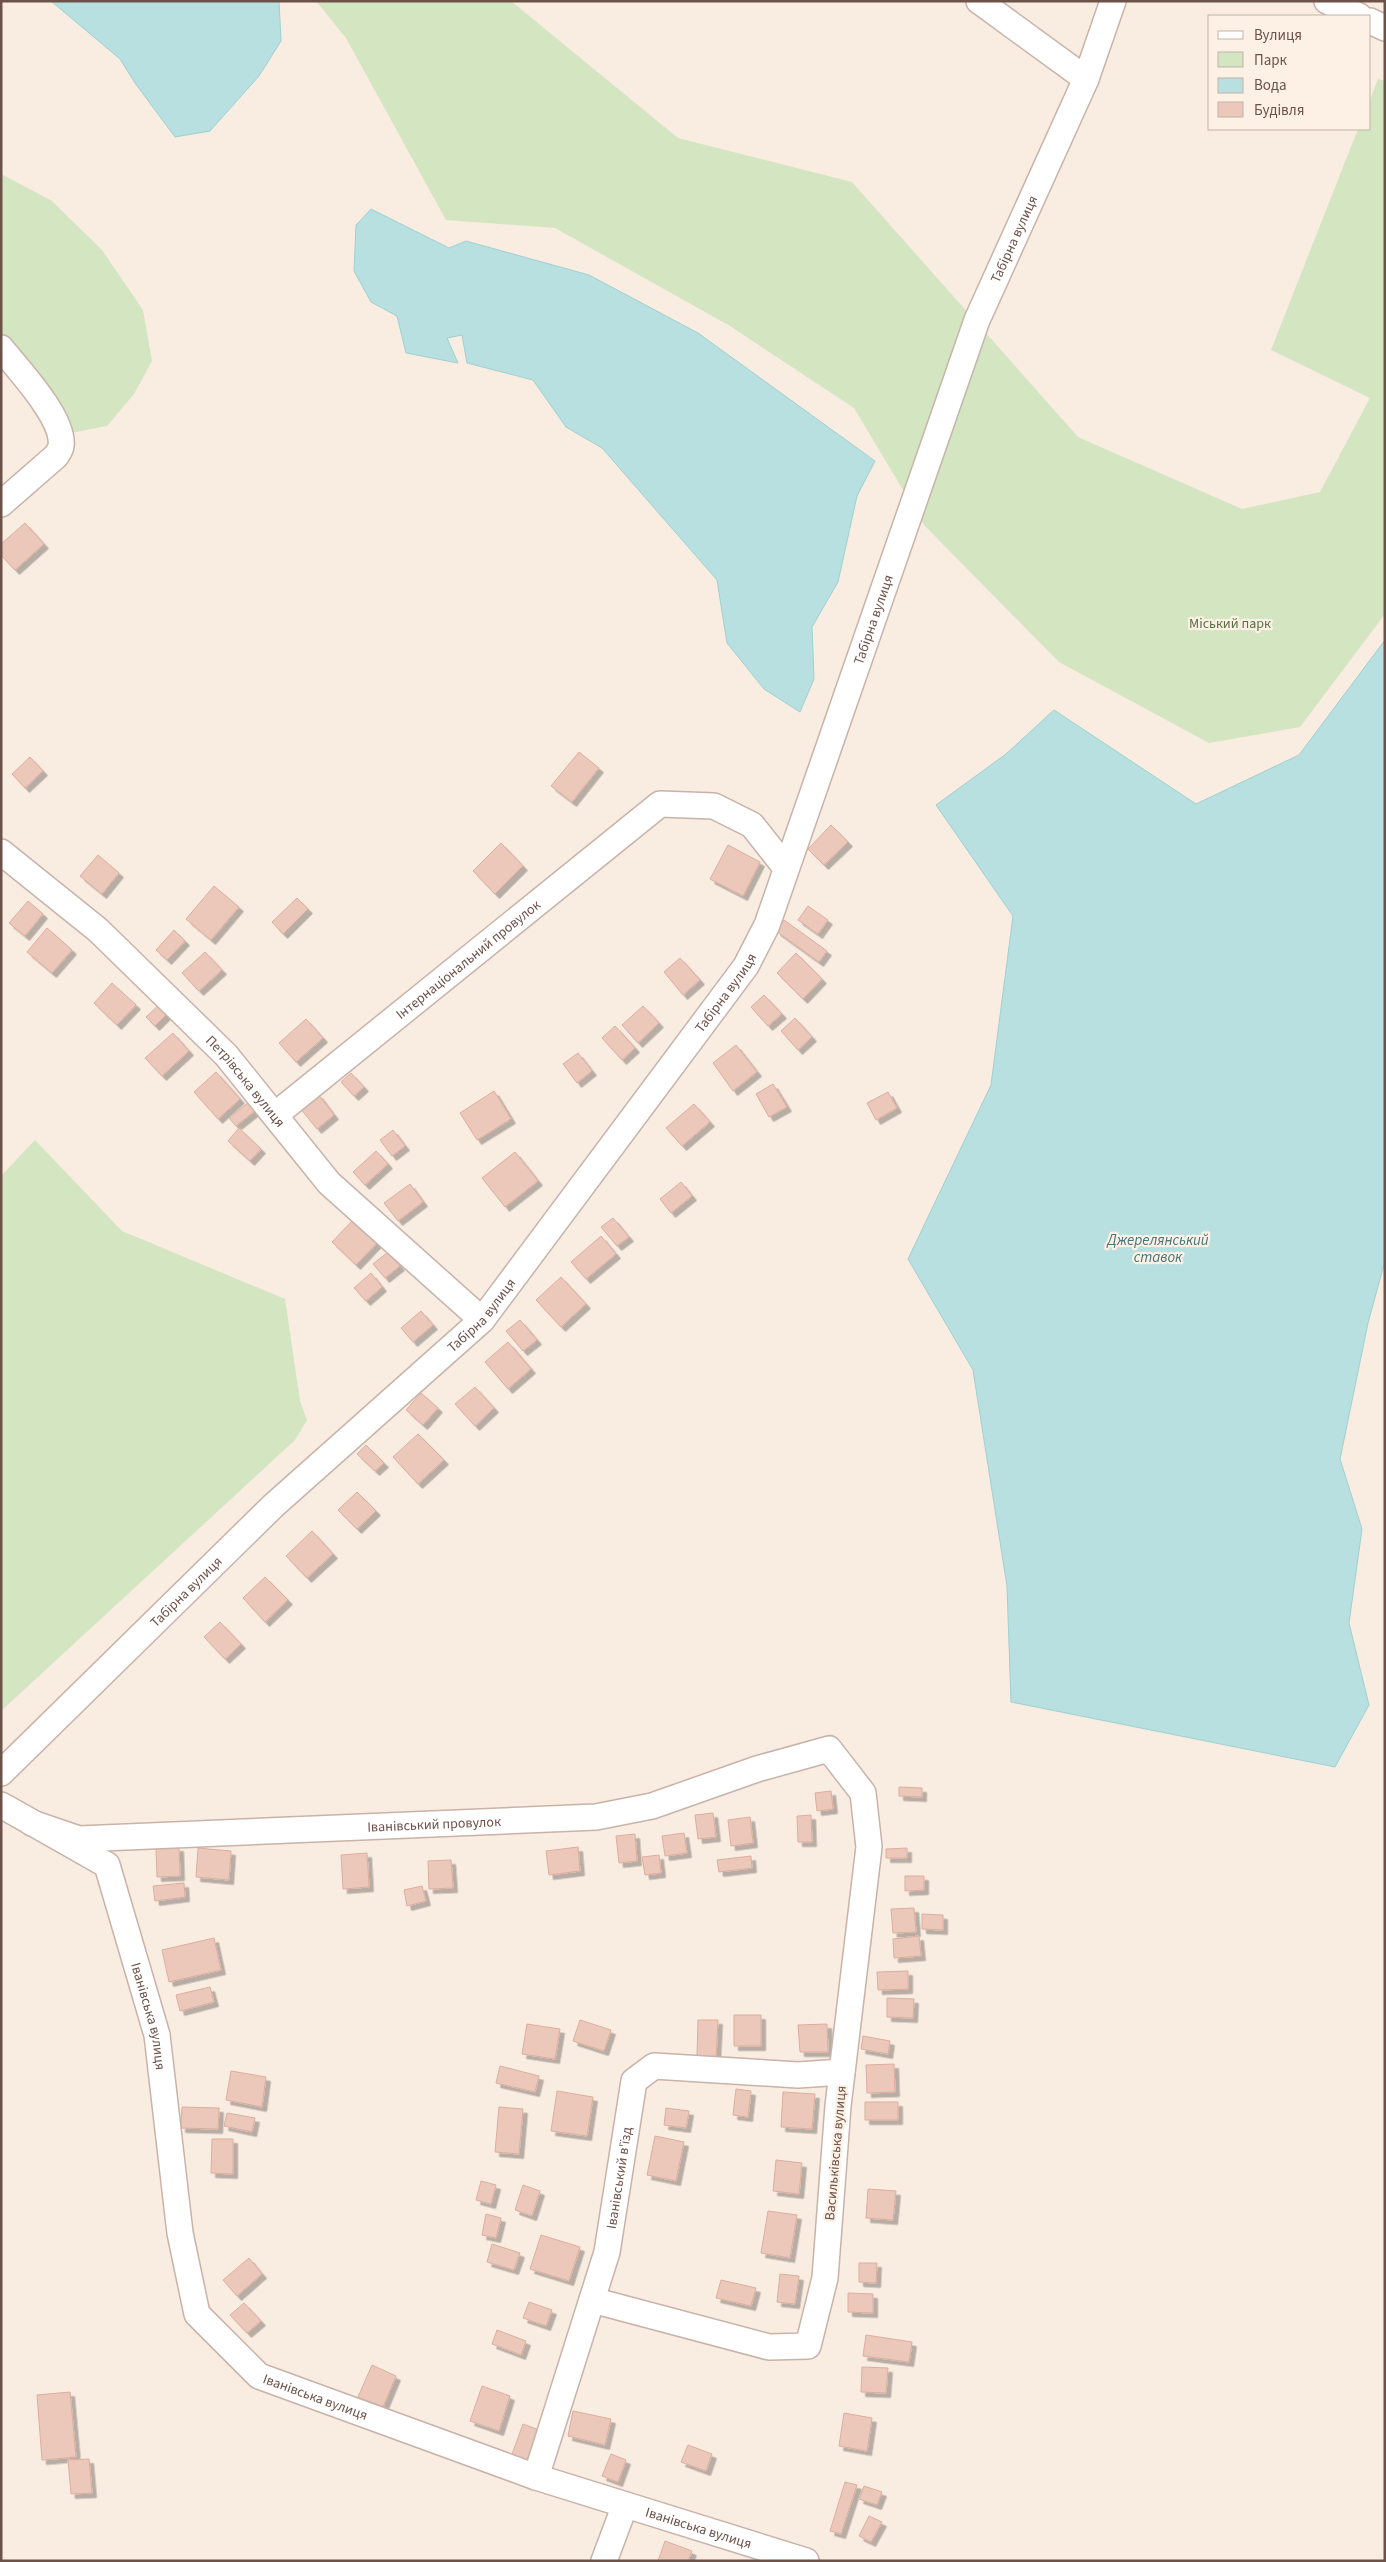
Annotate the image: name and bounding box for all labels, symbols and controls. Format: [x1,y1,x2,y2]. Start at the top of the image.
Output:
legend [1208,15,1371,130]
text: Вулиця [1254,25,1302,46]
text: Парк [1254,50,1288,71]
text: Вода [1254,75,1287,96]
text: Будівля [1254,100,1304,121]
street label: Табірна вулиця [986,192,1043,286]
street label: Табірна вулиця [849,572,899,668]
park label: Міський парк [1189,614,1271,634]
street label: Інтернаціональний провулок [392,895,545,1024]
street label: Табірна вулиця [691,950,762,1037]
street label: Петрівська вулиця [201,1031,289,1132]
water label: Джерелянський ставок [1106,1230,1209,1268]
street label: Табірна вулиця [443,1274,521,1357]
street label: Табірна вулиця [146,1552,227,1632]
street label: Іванівський провулок [367,1812,501,1838]
street label: Іванівська вулиця [125,1960,170,2071]
street label: Васильківська вулиця [820,2085,852,2221]
street label: Іванівський в'їзд [602,2125,638,2231]
street label: Іванівська вулиця [260,2369,370,2426]
street label: Іванівська вулиця [643,2503,754,2554]

